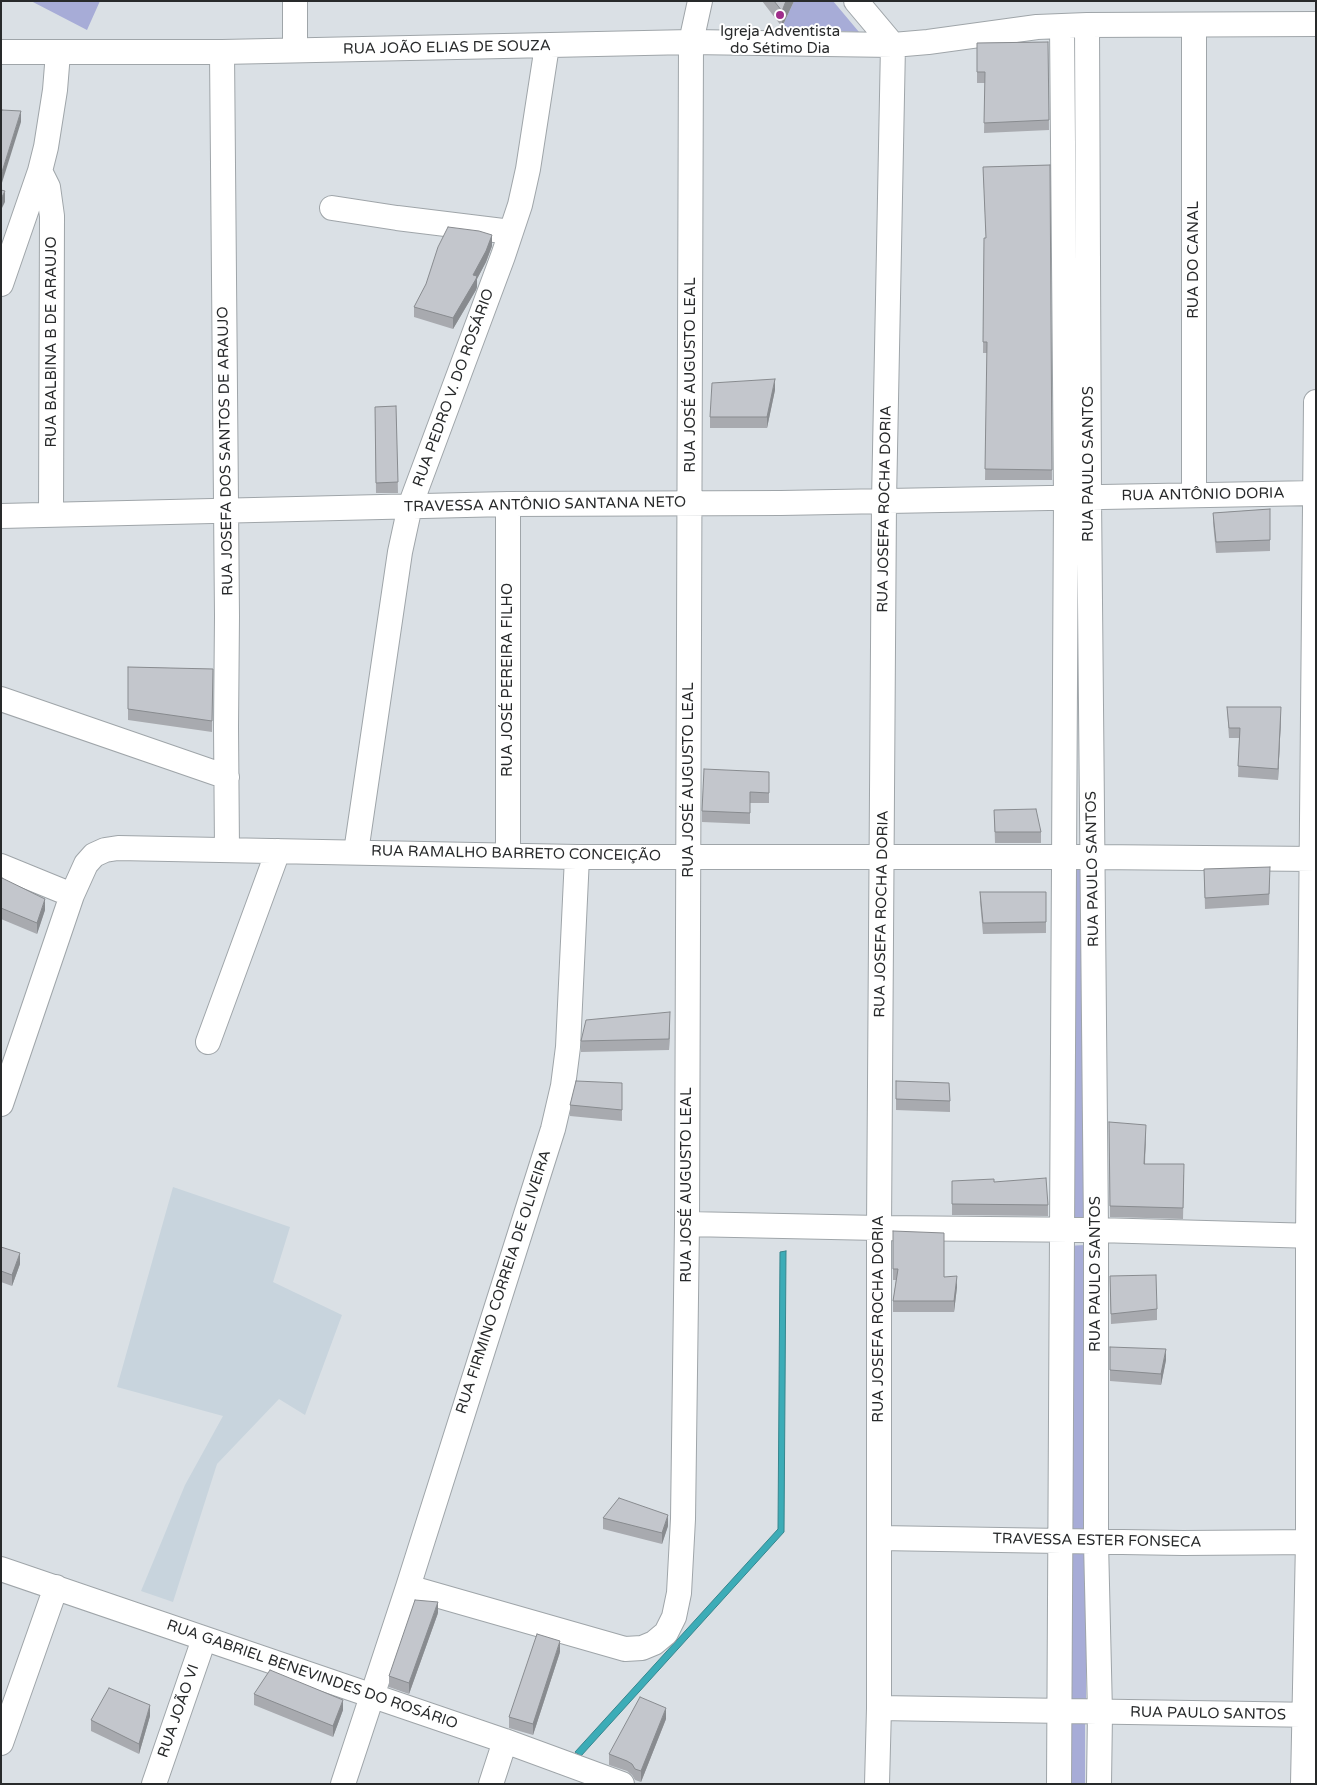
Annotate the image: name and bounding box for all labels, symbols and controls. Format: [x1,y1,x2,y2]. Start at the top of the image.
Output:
marker: Igreja Adventista do Sétimo Dia [774,9,786,21]
place label: Igreja Adventista do Sétimo Dia [720,23,840,58]
street label: RUA JOÃO ELIAS DE SOUZA [343,37,551,59]
street label: RUA DO CANAL [1185,201,1203,319]
street label: RUA BALBINA B DE ARAUJO [43,236,61,448]
street label: RUA JOSÉ AUGUSTO LEAL [682,277,700,473]
street label: RUA PEDRO V. DO ROSÁRIO [410,286,498,490]
street label: RUA JOSEFA DOS SANTOS DE ARAUJO [214,306,238,596]
street label: RUA PAULO SANTOS [1080,386,1098,542]
street label: RUA JOSEFA ROCHA DORIA [874,405,896,613]
street label: RUA ANTÔNIO DORIA [1121,485,1285,505]
street label: TRAVESSA ANTÔNIO SANTANA NETO [404,494,686,516]
street label: RUA JOSÉ PEREIRA FILHO [499,583,517,777]
street label: RUA JOSÉ AUGUSTO LEAL [680,682,698,878]
street label: RUA PAULO SANTOS [1083,791,1103,947]
street label: RUA JOSEFA ROCHA DORIA [871,810,893,1018]
street label: RUA RAMALHO BARRETO CONCEIÇÃO [371,842,661,866]
street label: RUA JOSÉ AUGUSTO LEAL [678,1087,696,1283]
street label: RUA FIRMINO CORREIA DE OLIVEIRA [453,1148,555,1416]
street label: RUA PAULO SANTOS [1087,1196,1105,1352]
street label: RUA JOSEFA ROCHA DORIA [870,1215,888,1423]
street label: TRAVESSA ESTER FONSECA [992,1530,1202,1552]
street label: RUA GABRIEL BENEVINDES DO ROSÁRIO [164,1617,460,1733]
street label: RUA JOÃO VI [155,1662,203,1760]
street label: RUA PAULO SANTOS [1130,1704,1286,1724]

